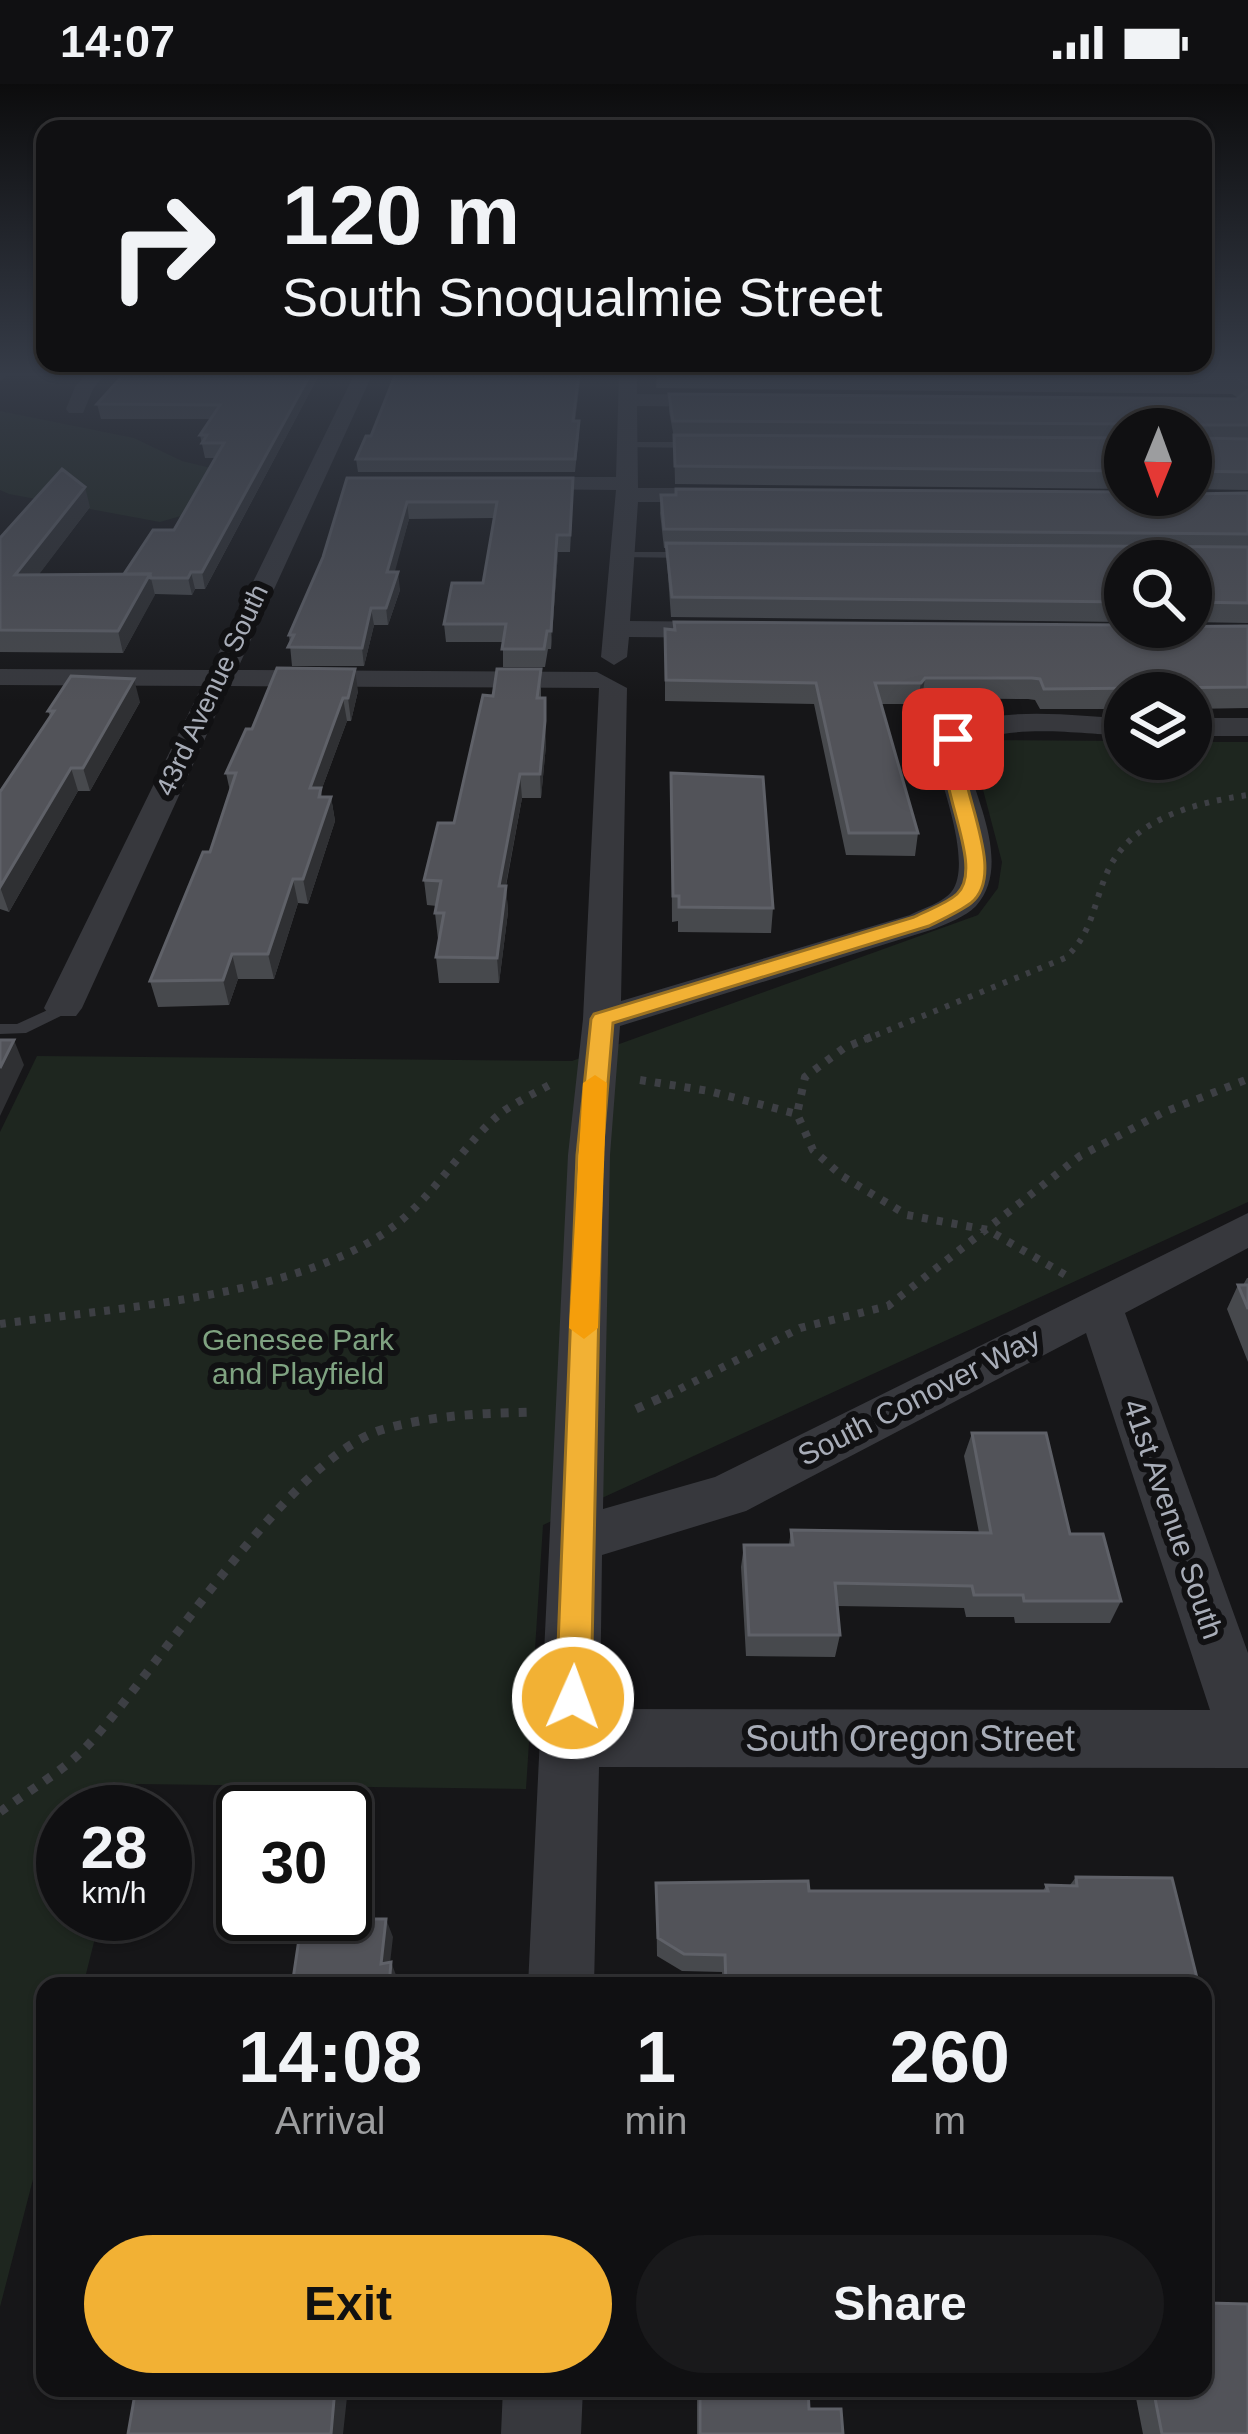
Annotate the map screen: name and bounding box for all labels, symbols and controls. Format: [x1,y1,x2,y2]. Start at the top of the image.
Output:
text: 14:07 [60,16,175,67]
icon: right [84,168,240,324]
text: 120 m [282,168,520,262]
text: South Snoqualmie Street [282,267,882,327]
north arrow [1104,408,1212,516]
map controls [1104,408,1212,780]
button: search [1104,540,1212,648]
street label: 43rd Avenue South [150,580,274,800]
button: layers [1104,672,1212,780]
pin [902,688,1004,790]
icon: arrive [920,706,986,772]
street label: South Conover Way [792,1321,1045,1472]
park label: Genesee Park and Playfield [202,1323,395,1390]
street label: 41st Avenue South [1117,1395,1230,1643]
position arrow [510,1635,636,1761]
street label: South Oregon Street [745,1718,1075,1759]
speed limit sign: 30 [216,1785,372,1941]
text: 28 [81,1814,147,1881]
text: km/h [81,1876,147,1909]
text: 14:08 [238,2017,422,2097]
text: 1 [636,2017,676,2097]
text: 260 [890,2017,1010,2097]
text: Arrival [275,2099,386,2142]
text: min [625,2099,687,2142]
text: m [933,2099,966,2142]
button: Exit [84,2235,612,2373]
button: Share [636,2235,1164,2373]

